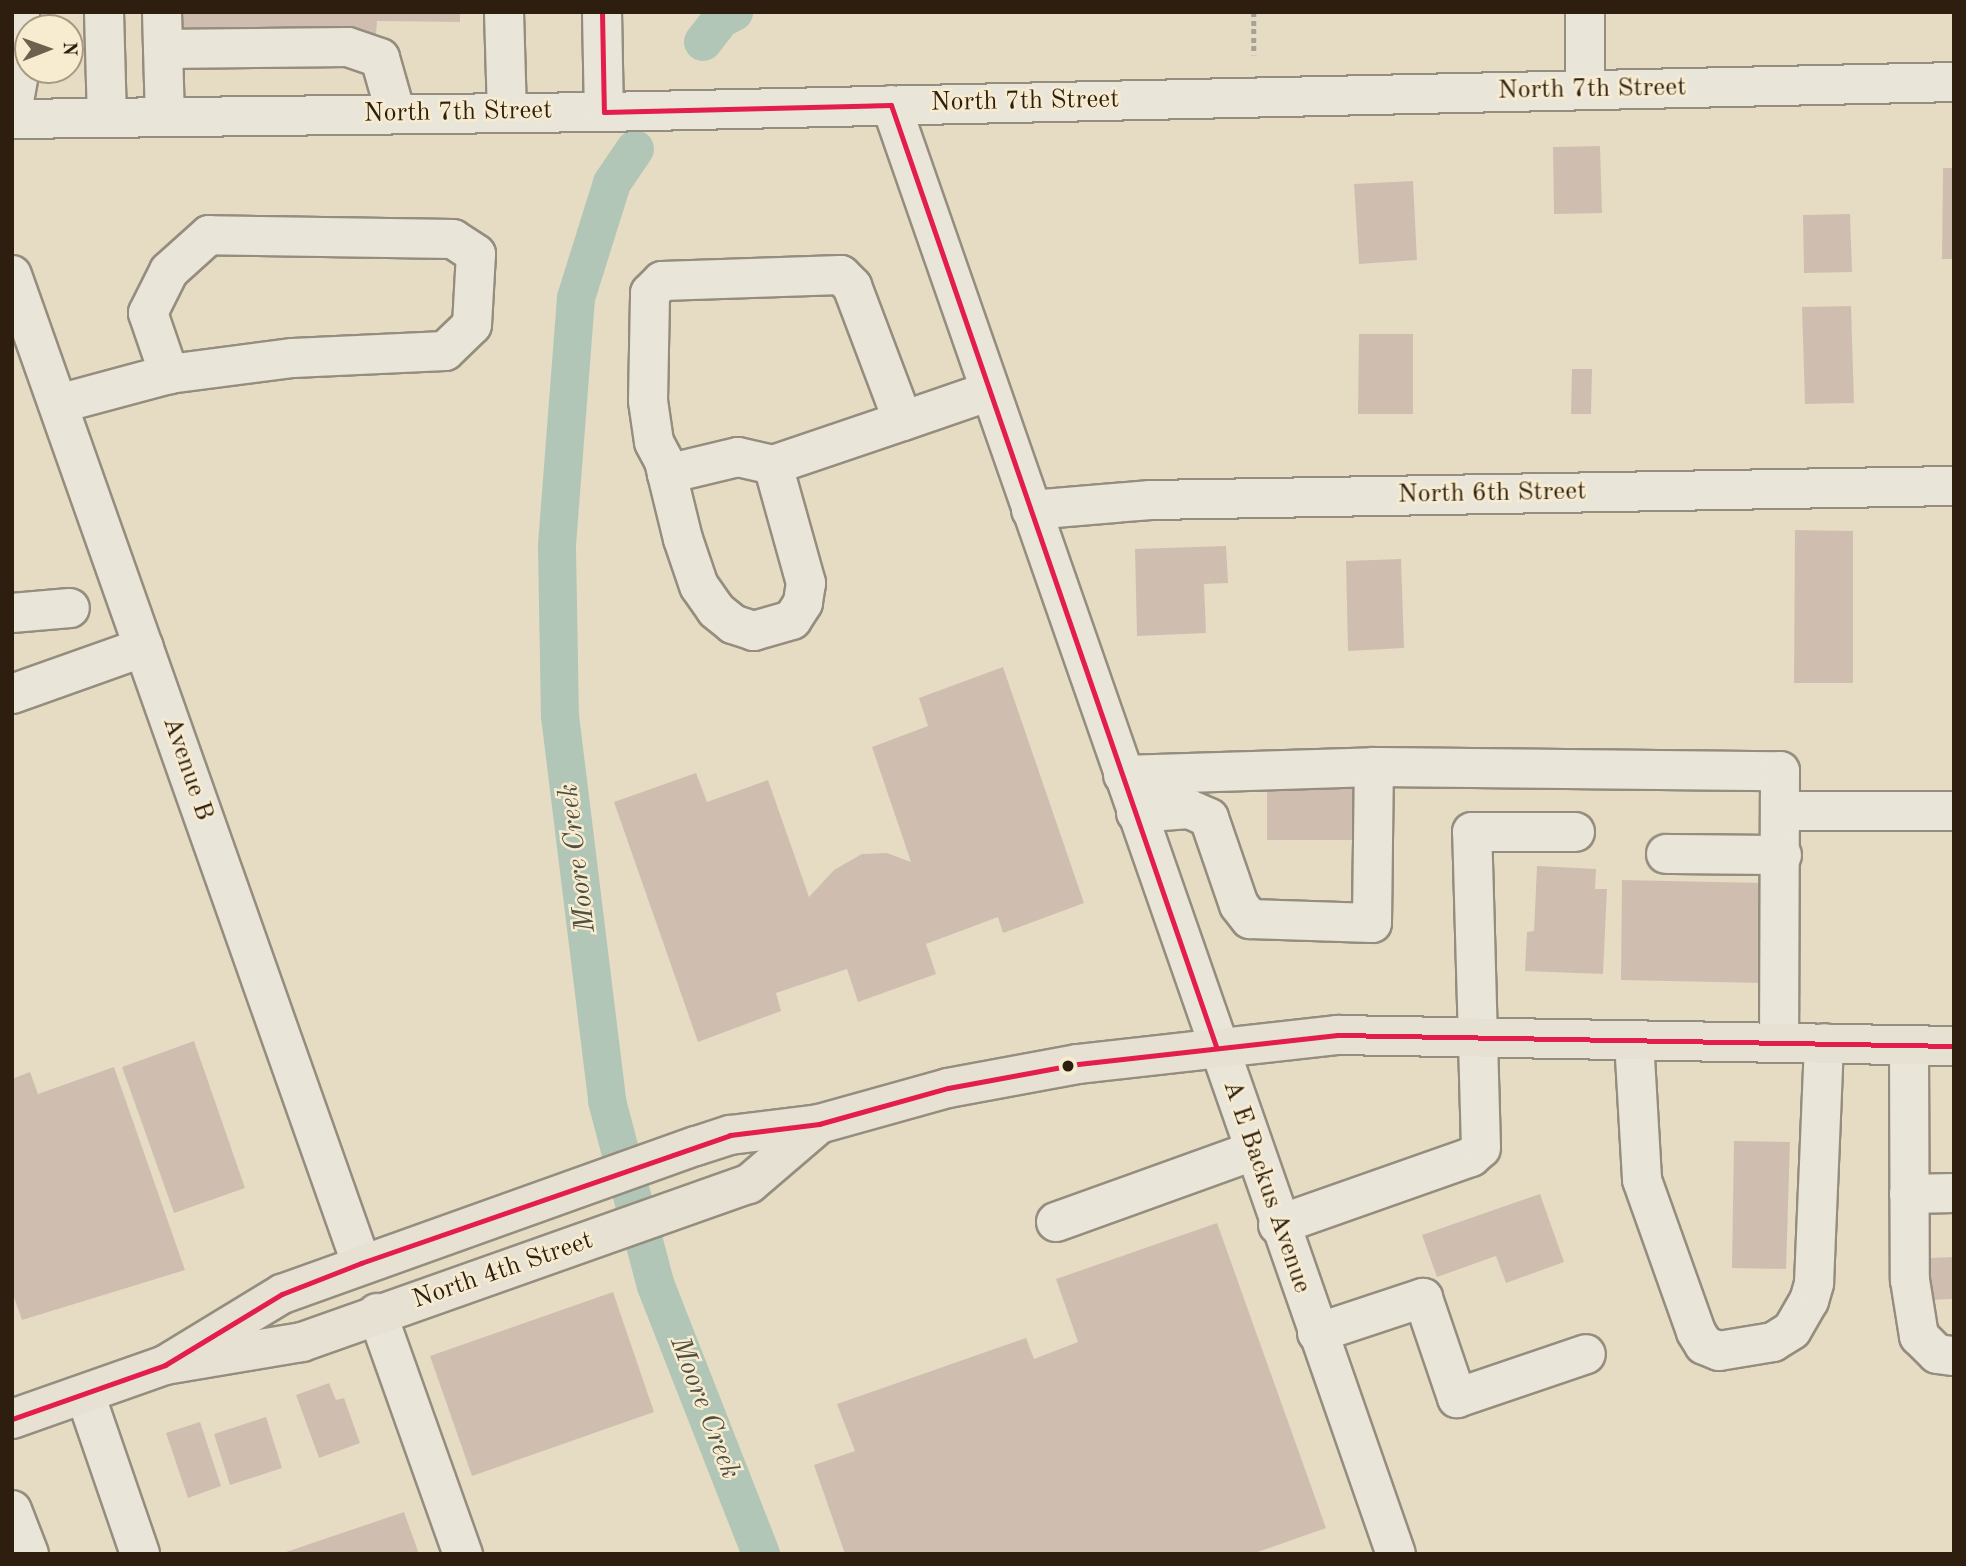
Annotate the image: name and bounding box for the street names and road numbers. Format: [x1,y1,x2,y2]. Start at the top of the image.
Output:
street label: North 7th Street [1497,73,1687,107]
street label: North 7th Street [930,85,1120,119]
street label: North 7th Street [363,96,553,130]
street label: North 6th Street [1397,477,1587,511]
street label: Avenue B [155,713,219,825]
street label: A E Backus Avenue [1215,1076,1317,1298]
street label: North 4th Street [409,1226,597,1316]

